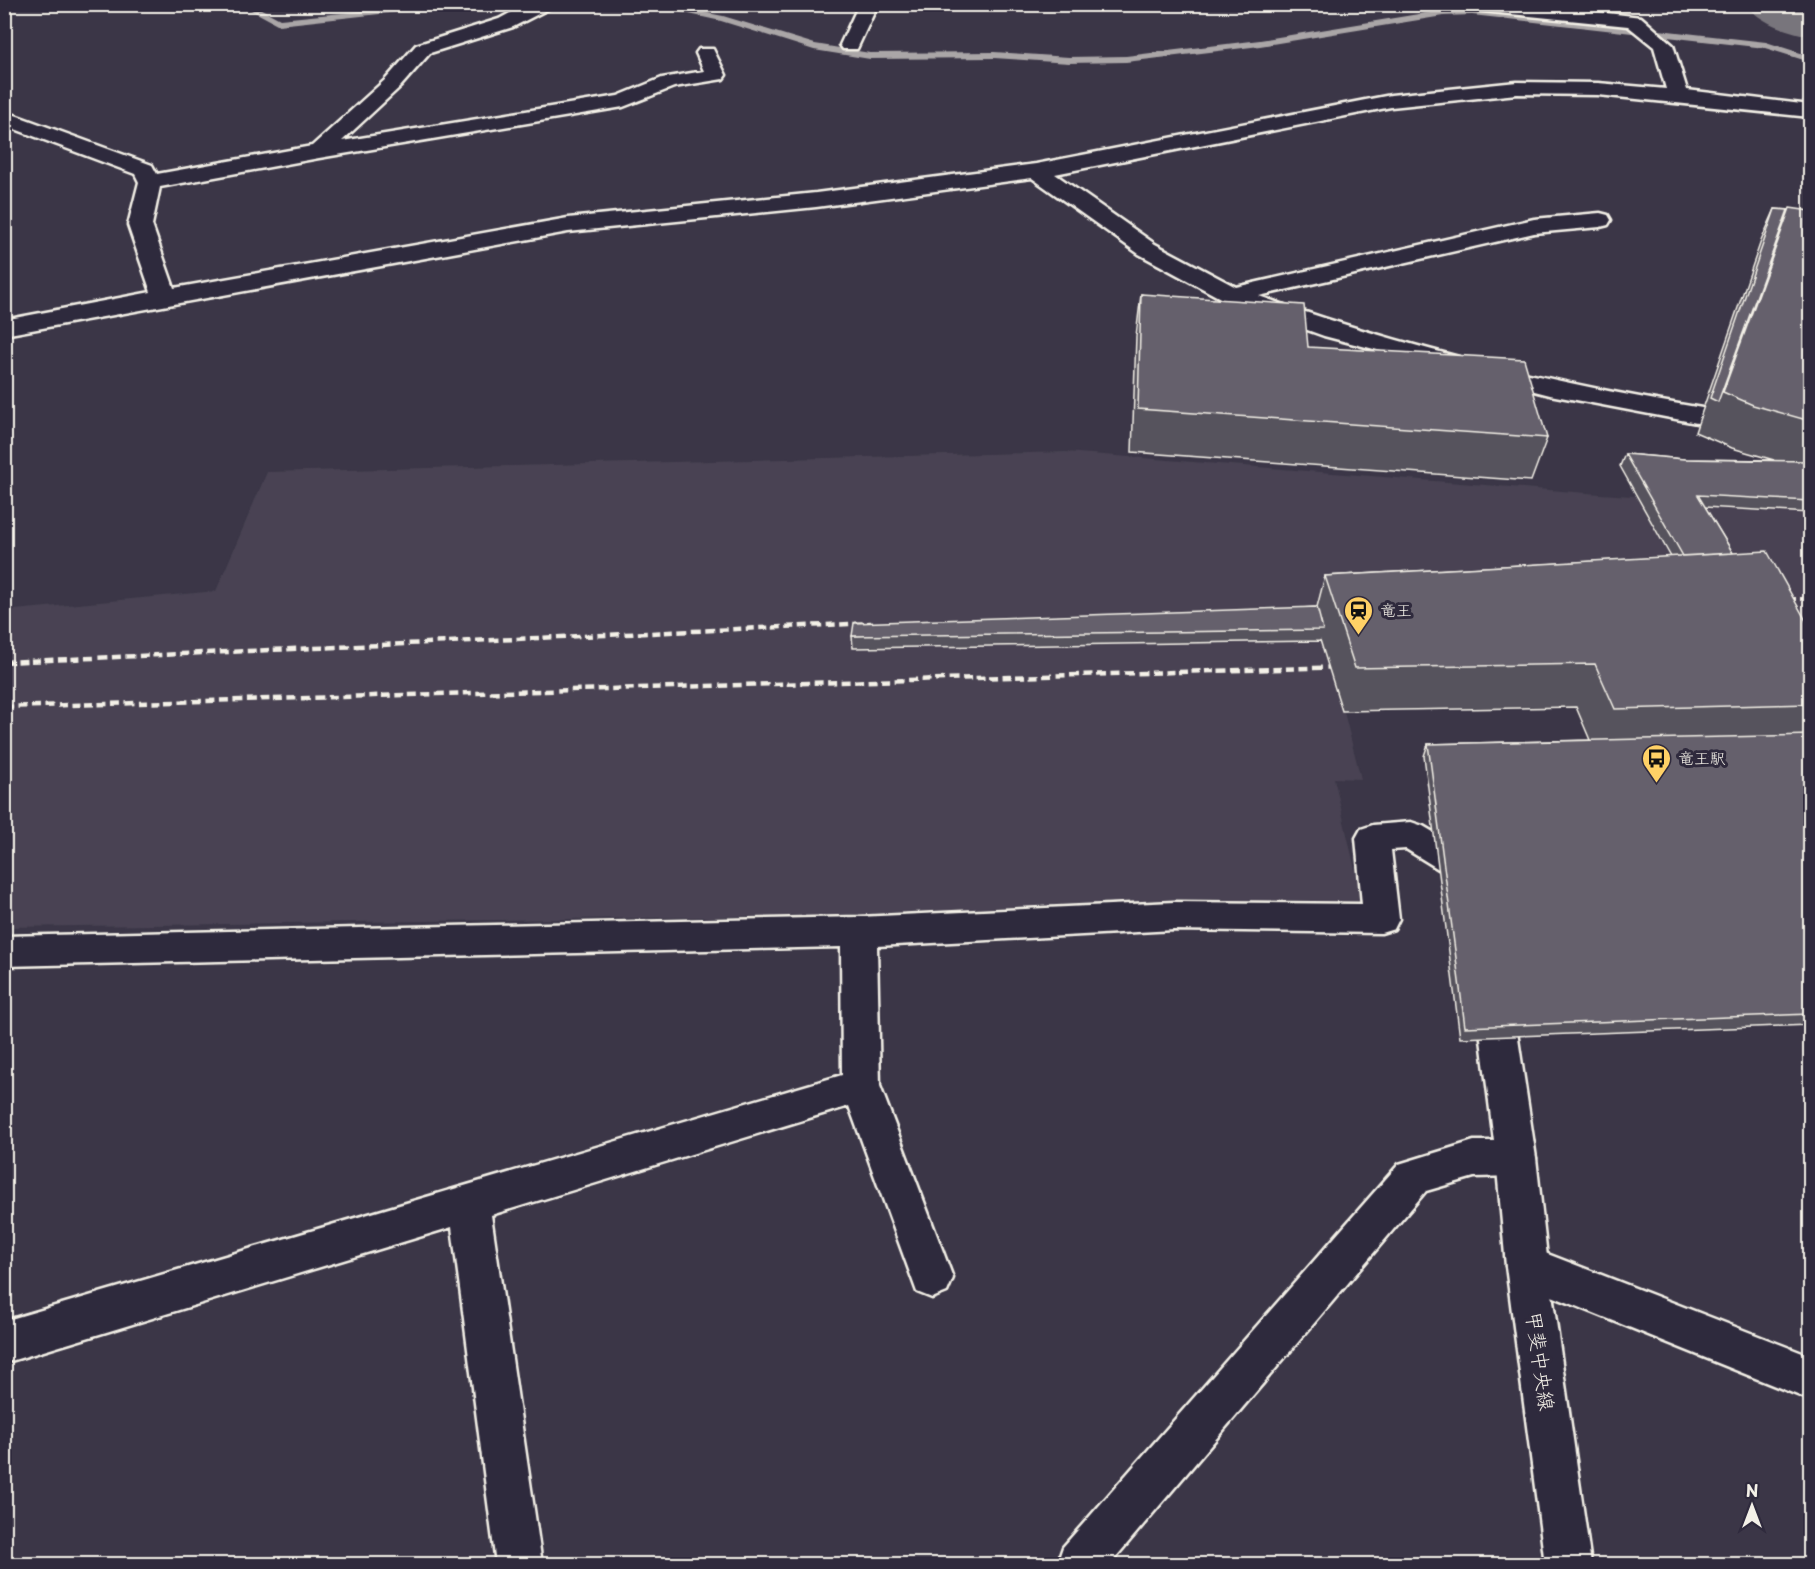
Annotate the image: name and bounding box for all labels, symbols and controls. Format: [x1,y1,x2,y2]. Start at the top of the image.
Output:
station icon: 竜王 [1343,594,1375,636]
place label: 竜王 [1380,597,1412,621]
bus stop icon: 竜王駅 [1641,742,1673,784]
place label: 竜王駅 [1678,745,1726,769]
street label: 甲斐中央線 [1519,1309,1563,1412]
north arrow [1722,1476,1782,1536]
text: N [1746,1478,1758,1502]

